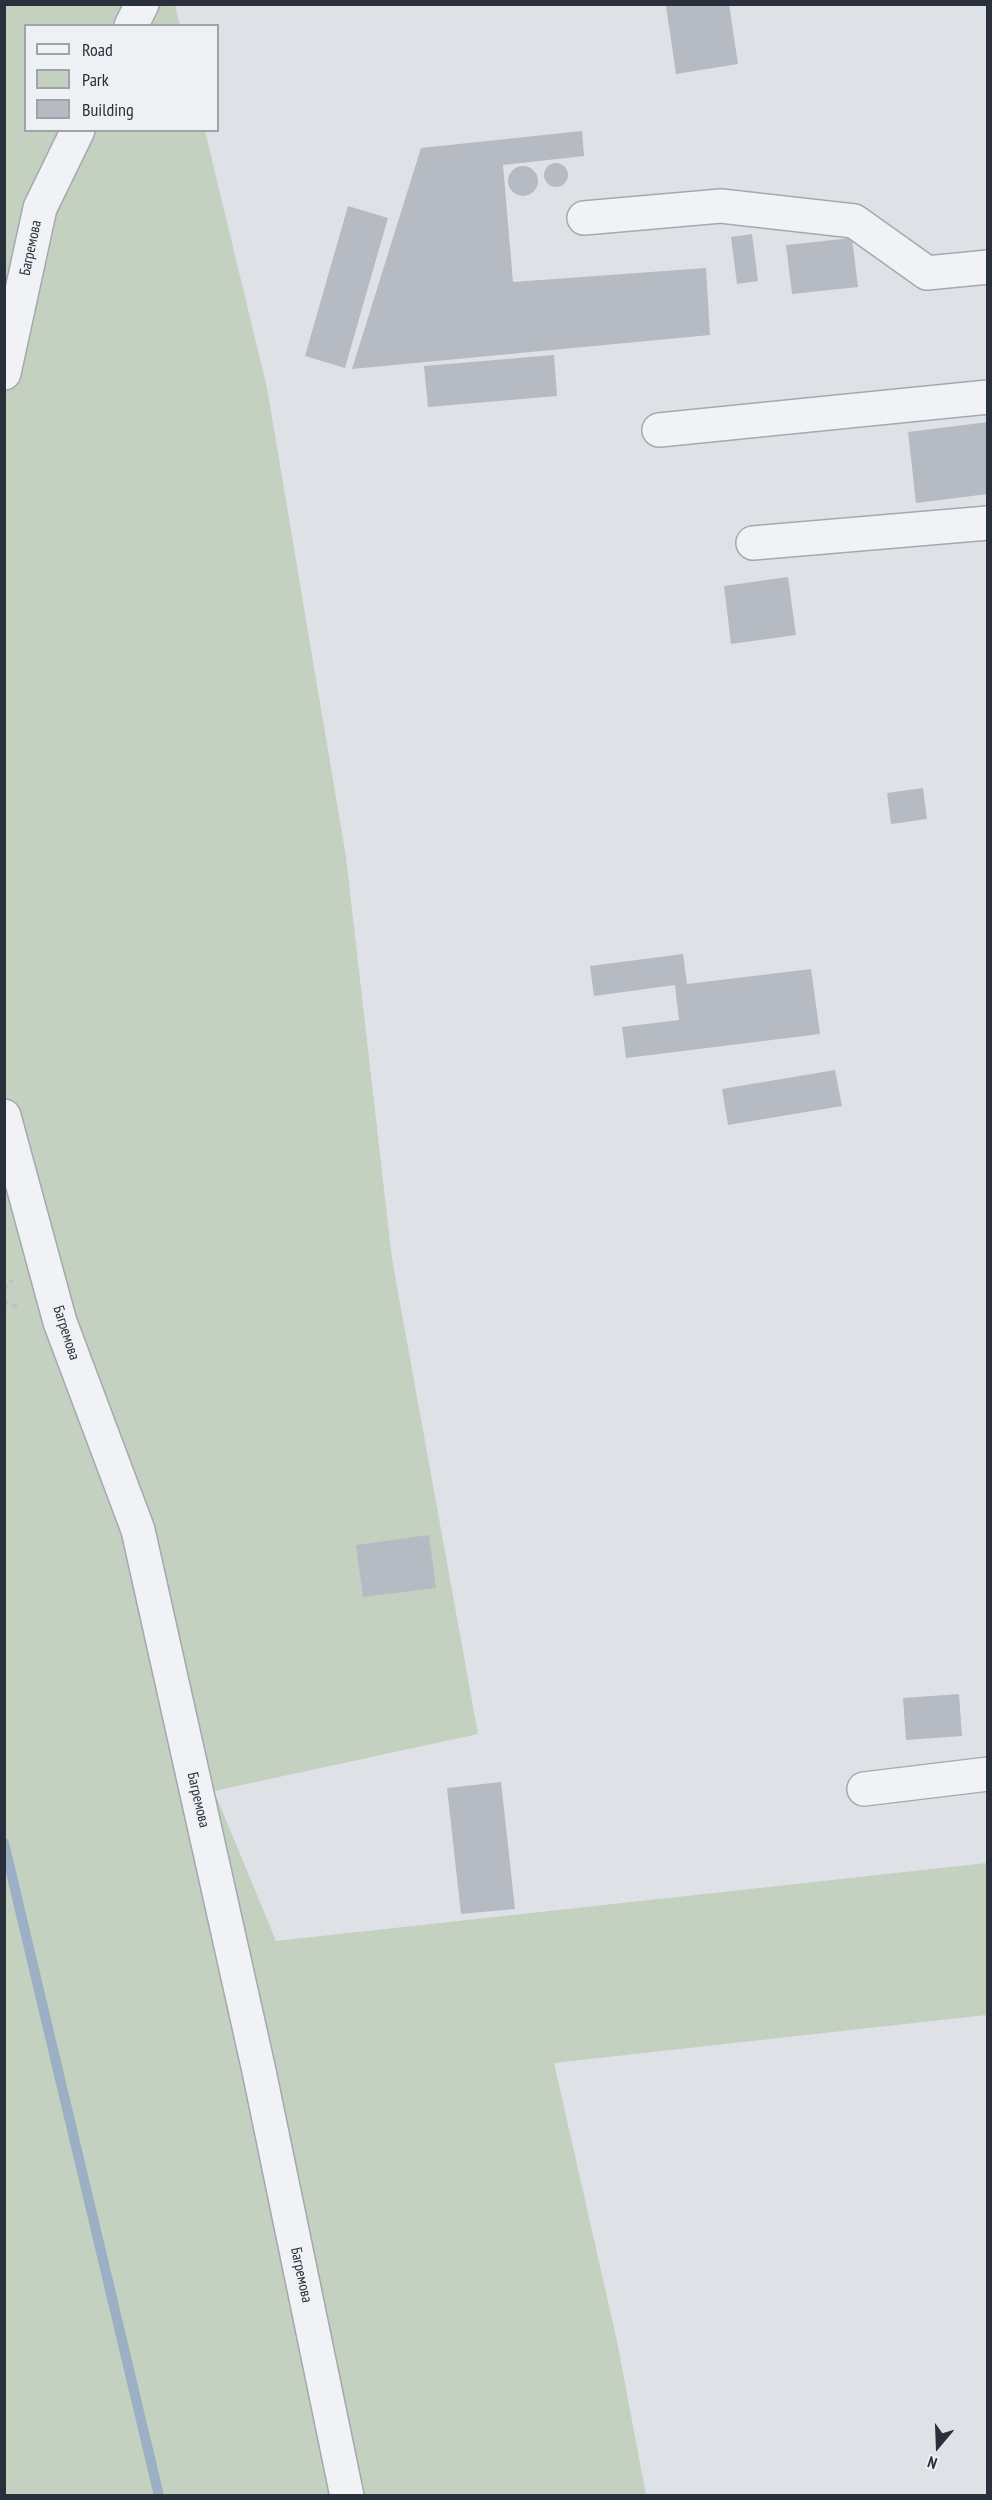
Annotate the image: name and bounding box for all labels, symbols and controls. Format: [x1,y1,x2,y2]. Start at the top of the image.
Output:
legend [24,24,219,132]
text: Road [82,38,113,61]
text: Park [82,68,109,91]
text: Building [82,98,134,121]
street label: Багремова [16,219,46,277]
street label: Багремова [49,1303,83,1363]
street label: Багремова [183,1771,213,1829]
street label: Багремова [286,2246,316,2304]
north arrow [908,2416,968,2476]
text: N [925,2452,939,2474]

